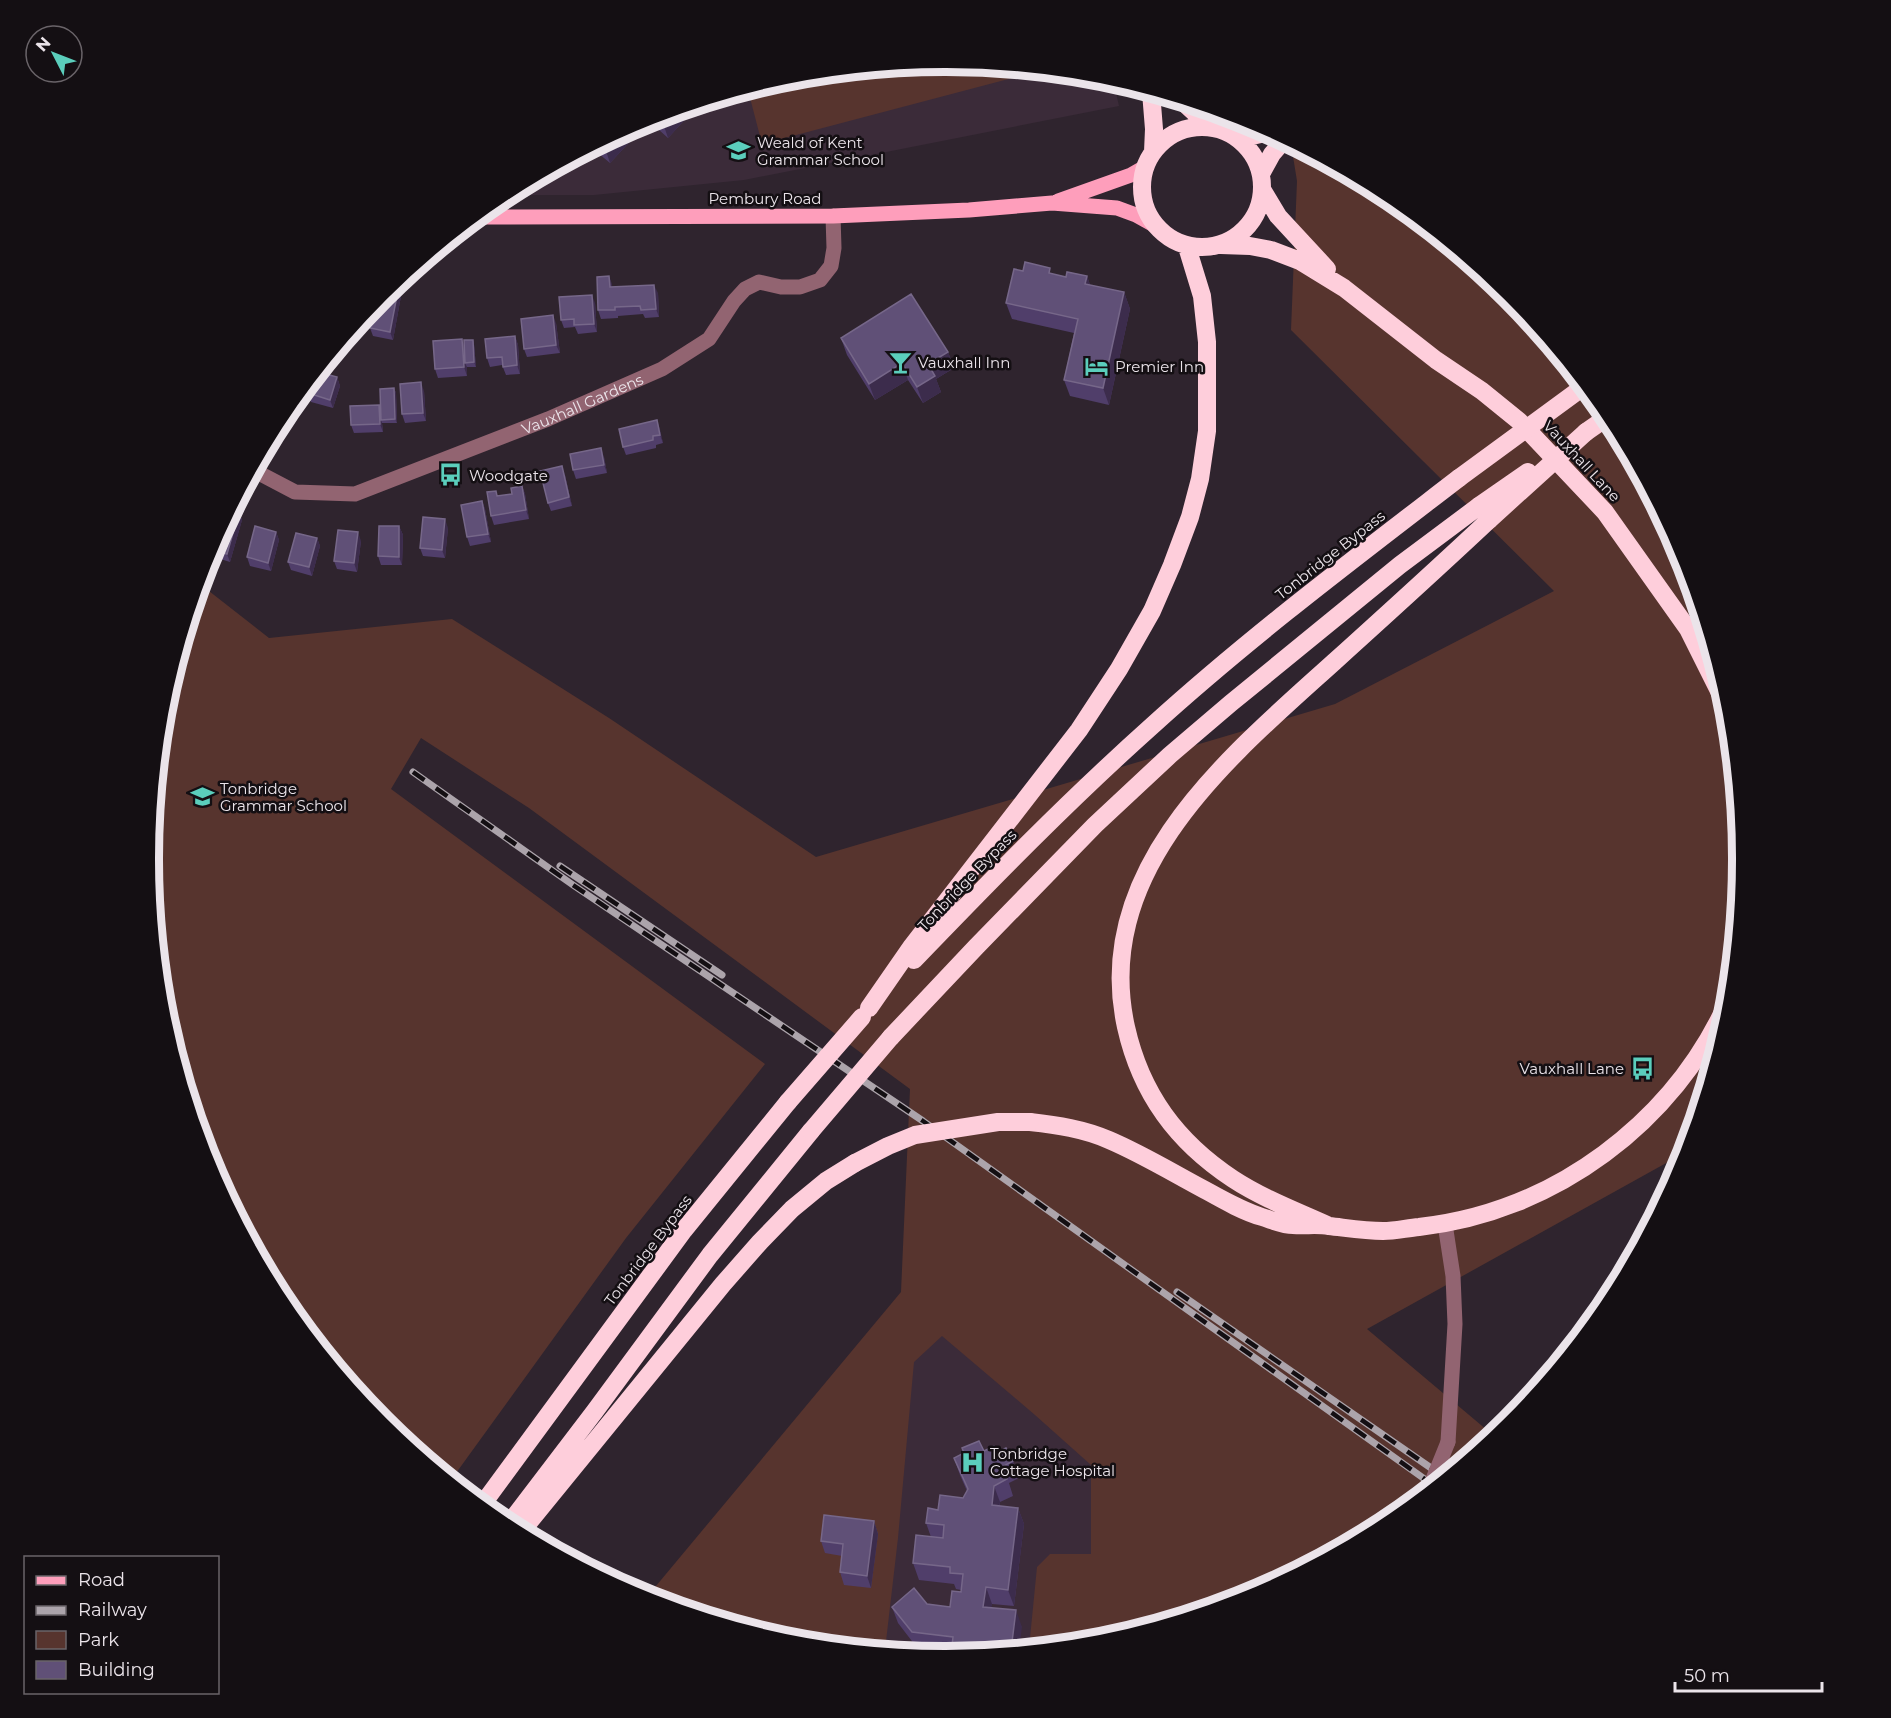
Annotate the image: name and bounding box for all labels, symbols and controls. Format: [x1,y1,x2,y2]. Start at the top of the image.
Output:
north arrow [24,24,84,84]
text: N [32,33,55,55]
place label: Weald of Kent Grammar School [757,133,884,169]
school or university icon: Weald of Kent Grammar School [726,138,752,164]
street label: Pembury Road [709,189,822,208]
bar icon: Vauxhall Inn [887,349,913,375]
place label: Vauxhall Inn [918,353,1010,372]
hotel icon: Premier Inn [1084,353,1110,379]
place label: Premier Inn [1115,357,1204,376]
street label: Vauxhall Gardens [519,369,646,438]
street label: Vauxhall Lane [1539,416,1625,506]
bus stop icon: Woodgate [438,462,464,488]
place label: Woodgate [469,466,548,485]
street label: Tonbridge Bypass [1271,506,1389,604]
place label: Tonbridge Grammar School [220,779,347,815]
school or university icon: Tonbridge Grammar School [189,784,215,810]
street label: Tonbridge Bypass [914,825,1020,935]
bus stop icon: Vauxhall Lane [1629,1055,1655,1081]
place label: Vauxhall Lane [1520,1059,1624,1078]
street label: Tonbridge Bypass [600,1191,696,1309]
place label: Tonbridge Cottage Hospital [990,1444,1115,1480]
hospital icon: Tonbridge Cottage Hospital [959,1449,985,1475]
legend [24,1556,219,1694]
text: Road [78,1569,125,1591]
text: Railway [78,1599,147,1621]
text: Park [78,1629,119,1651]
scale bar [1675,1655,1822,1693]
text: Building [78,1659,155,1681]
text: 50 m [1684,1665,1730,1687]

